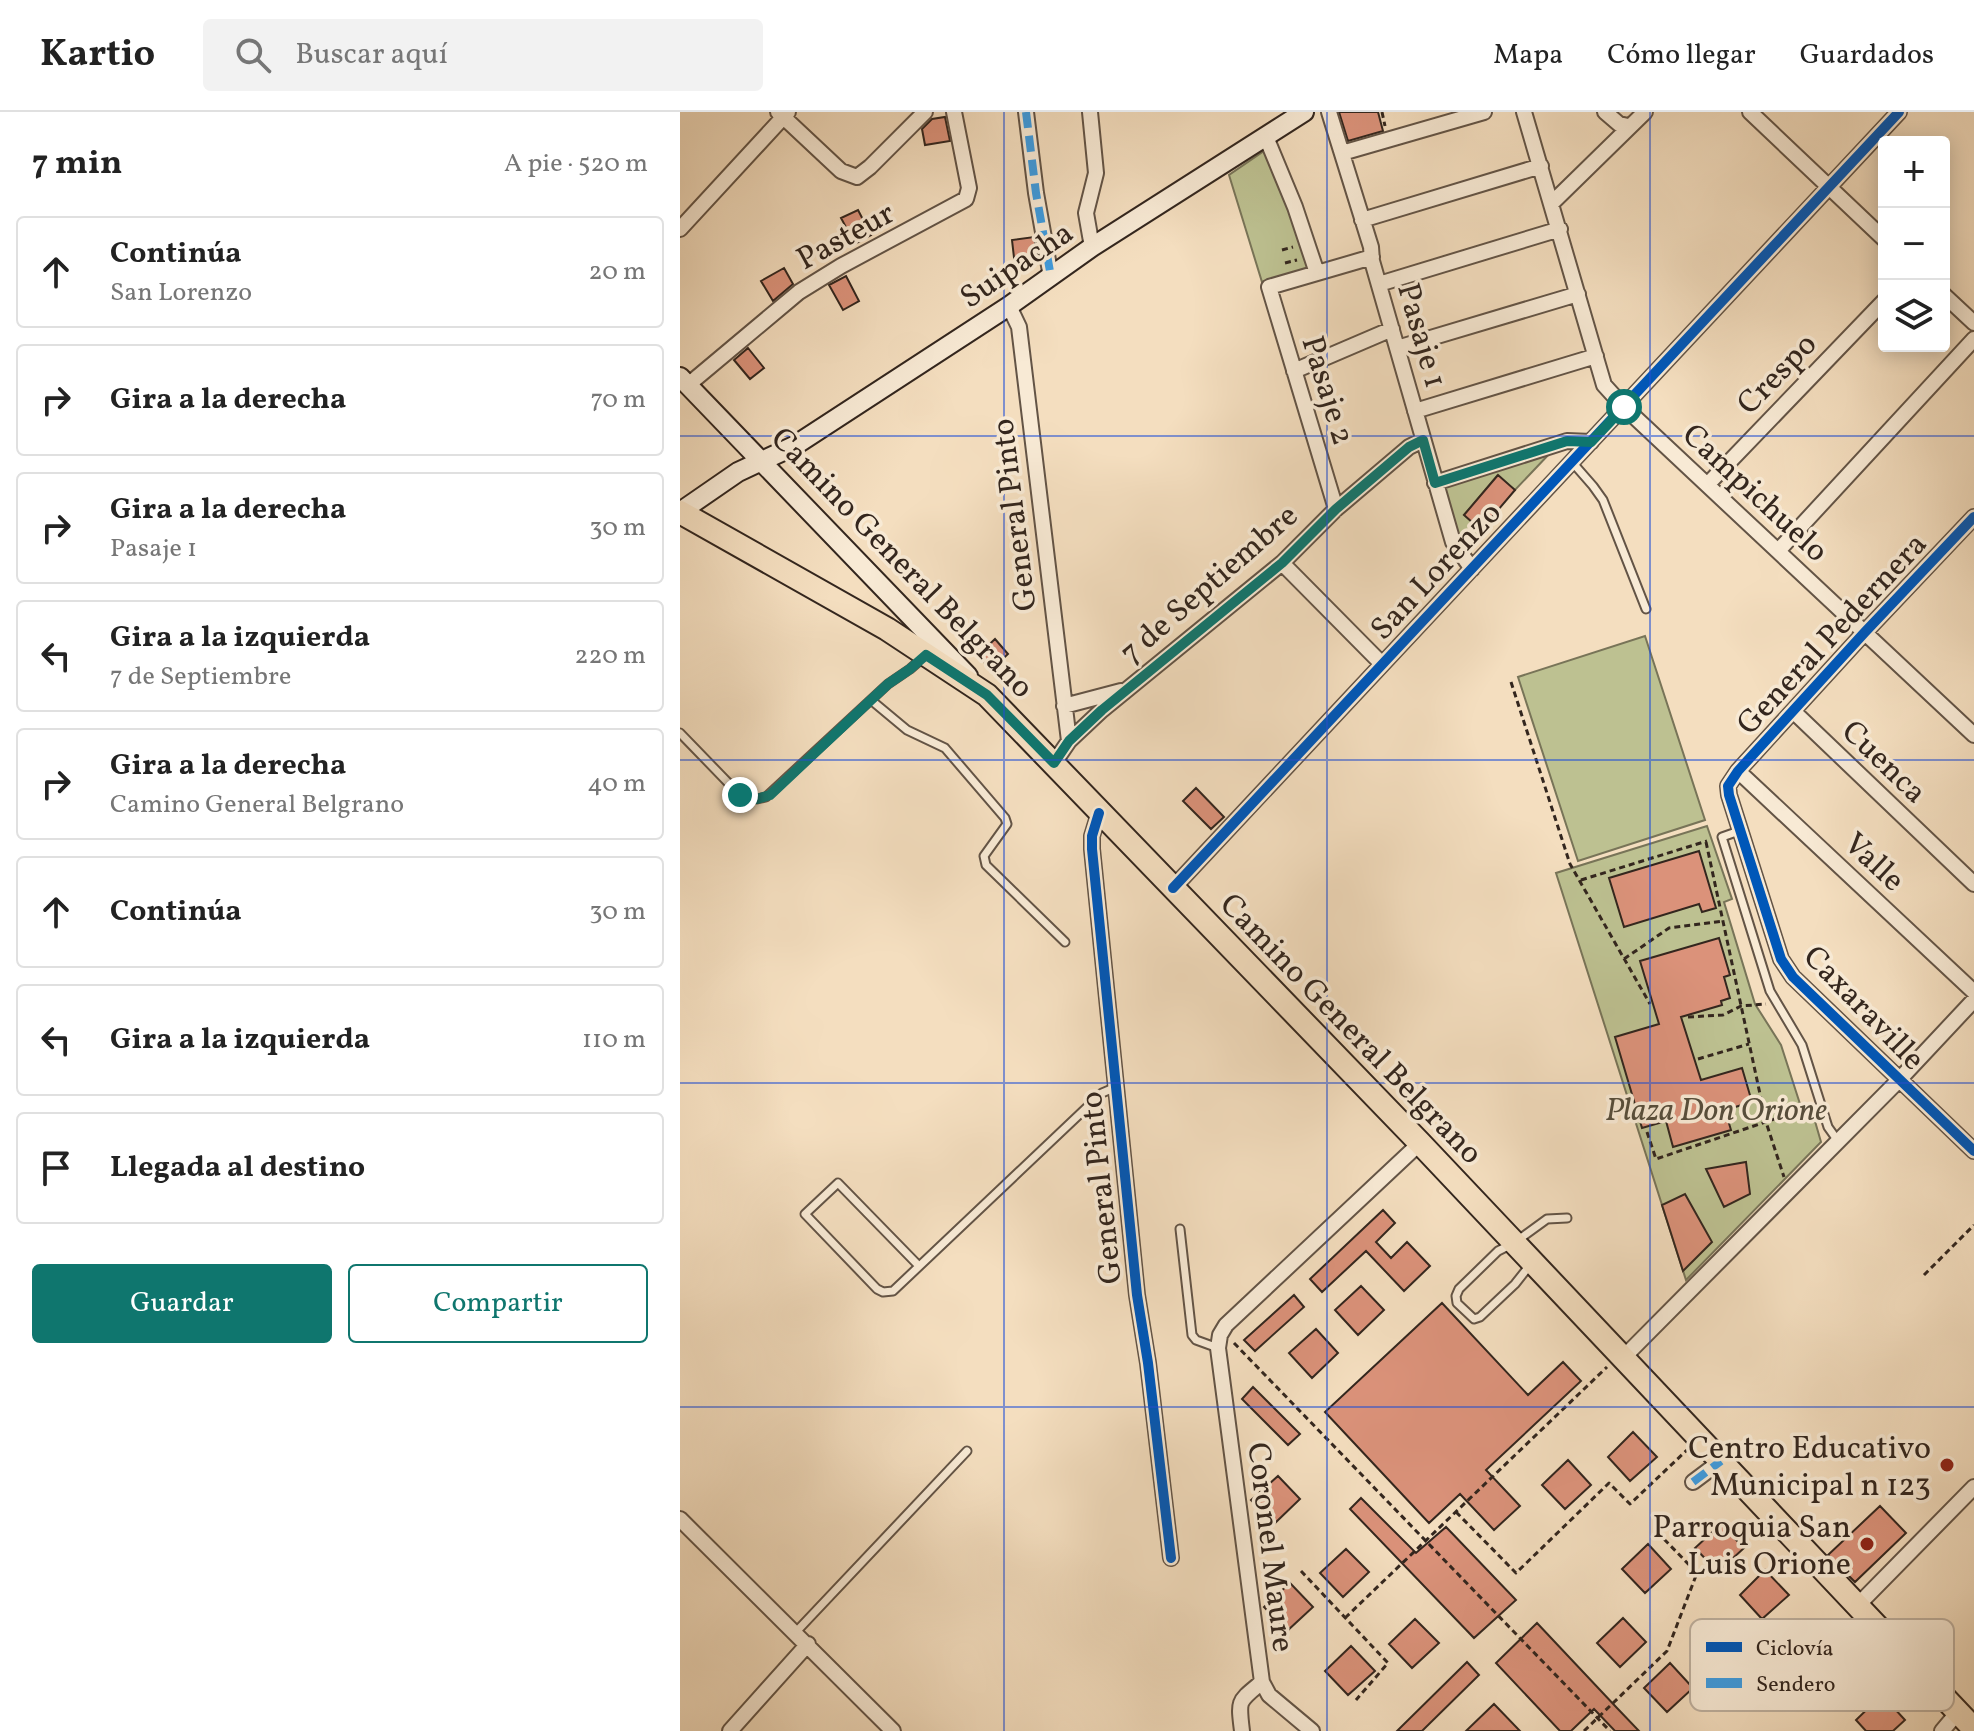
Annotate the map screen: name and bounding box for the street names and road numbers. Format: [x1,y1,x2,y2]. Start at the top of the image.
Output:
street label: Pasteur [790,193,903,283]
street label: Suipacha [952,212,1083,321]
street label: Pasaje 1 [1384,278,1456,393]
street label: Crespo [1728,324,1828,426]
street label: Pasaje 2 [1289,331,1364,451]
street label: Campichuelo [1671,415,1837,574]
street label: General Pinto [982,416,1050,613]
street label: Camino General Belgrano [759,419,1042,710]
street label: San Lorenzo [1361,493,1513,651]
street label: 7 de Septiembre [1111,495,1309,675]
street label: General Pedernera [1728,524,1938,746]
street label: Cuenca [1830,711,1935,815]
street label: Valle [1833,823,1913,903]
street label: Camino General Belgrano [1208,885,1491,1176]
street label: Caxaraville [1792,937,1934,1081]
street label: General Pinto [1071,1089,1135,1286]
street label: Coronel Maure [1234,1440,1304,1655]

